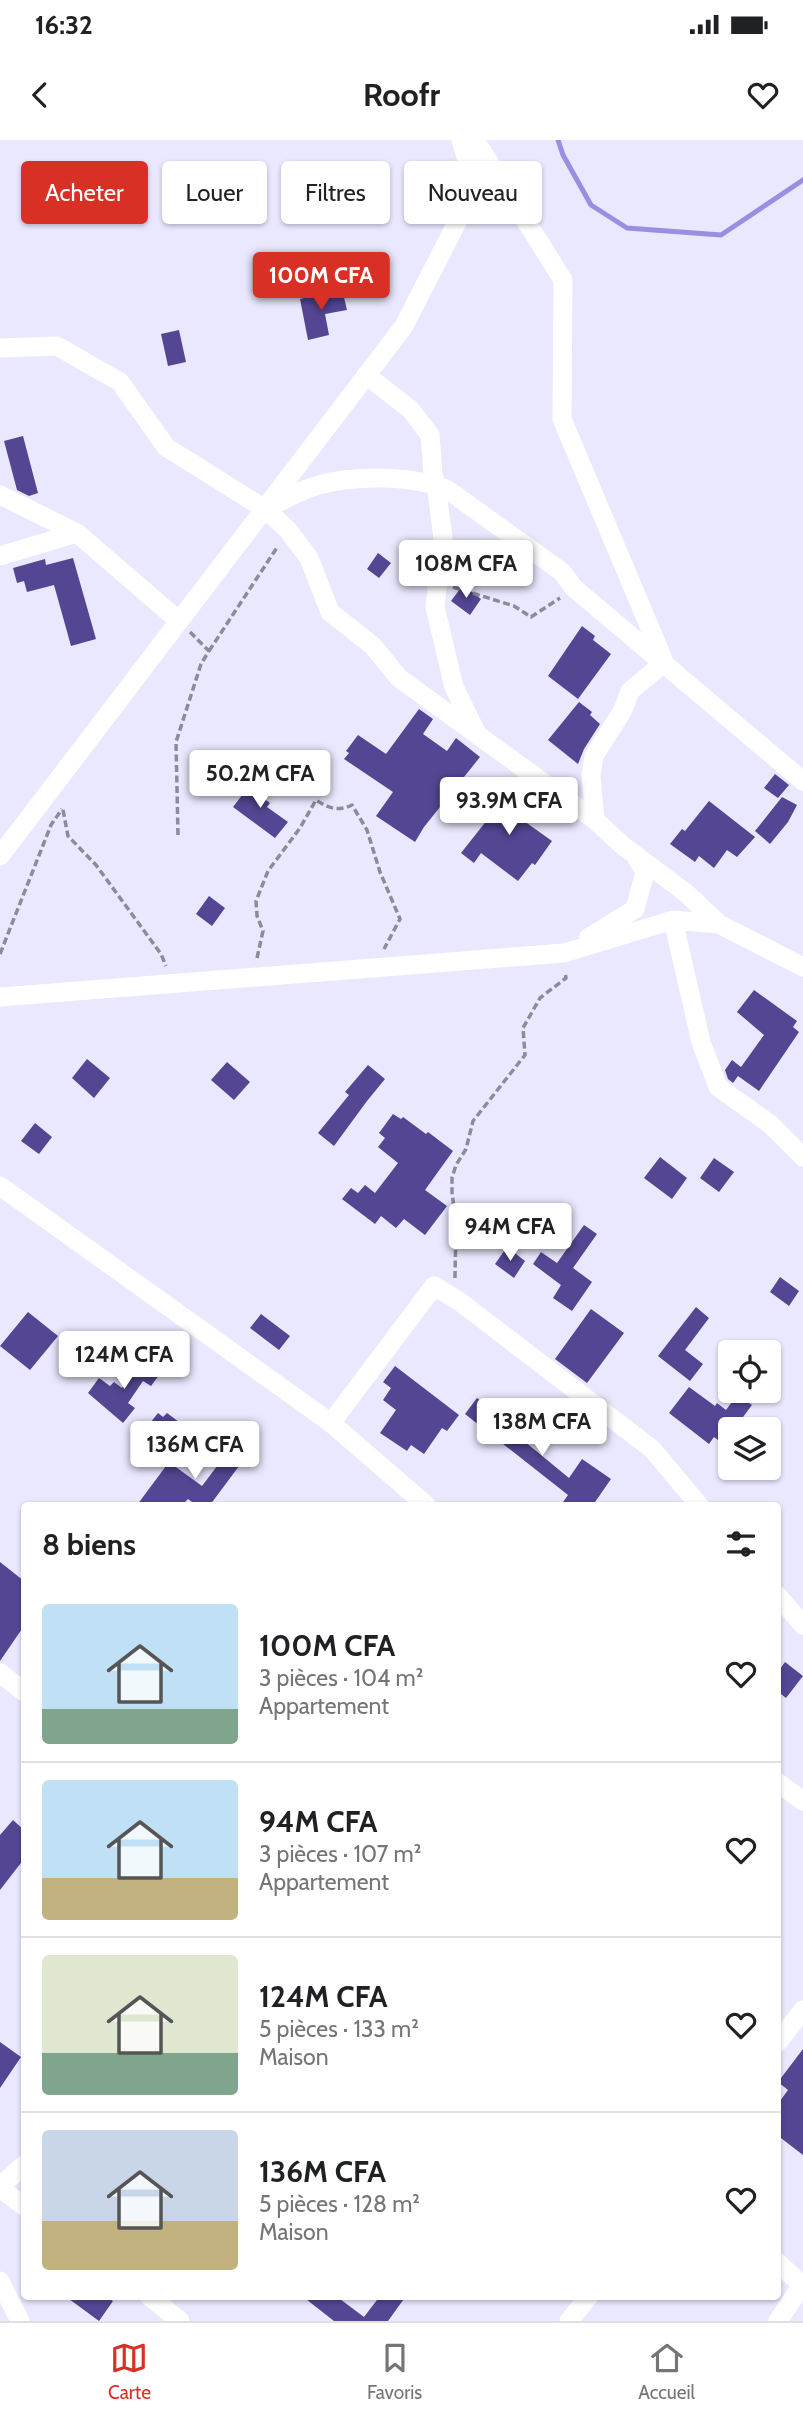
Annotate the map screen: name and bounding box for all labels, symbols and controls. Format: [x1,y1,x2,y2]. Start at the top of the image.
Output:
text: 16:32 [35,9,93,41]
text: Roofr [363,75,440,114]
icon: back [21,76,59,114]
icon: heart [744,76,782,114]
chip: Acheter [21,161,148,224]
chip: Louer [162,161,267,224]
chip: Filtres [281,161,390,224]
chip: Nouveau [404,161,542,224]
pin: 100M CFA [249,253,393,312]
text: 100M CFA [269,261,373,289]
pin: 108M CFA [394,540,538,600]
text: 108M CFA [415,549,517,577]
pin: 50.2M CFA [180,750,340,810]
text: 50.2M CFA [205,759,315,787]
pin: 93.9M CFA [429,778,589,837]
text: 93.9M CFA [456,786,562,814]
pin: 94M CFA [445,1204,575,1263]
text: 94M CFA [465,1212,555,1240]
pin: 124M CFA [52,1332,196,1391]
text: 124M CFA [75,1340,173,1368]
map controls [718,1340,781,1480]
button: locate [718,1340,781,1403]
pin: 138M CFA [470,1398,614,1458]
text: 138M CFA [493,1407,591,1435]
button: layers [718,1417,781,1480]
pin: 136M CFA [123,1422,267,1481]
text: 136M CFA [146,1430,244,1458]
icon: filters [722,1525,760,1563]
text: 8 biens [42,1526,136,1563]
text: 100M CFA [259,1627,395,1664]
icon: home [98,1632,182,1716]
icon: heart [722,1655,760,1693]
text: 3 pièces · 104 m² [259,1664,423,1692]
text: Appartement [259,1692,389,1720]
text: 94M CFA [259,1803,377,1840]
icon: home [98,1808,182,1892]
icon: heart [722,1831,760,1869]
text: 3 pièces · 107 m² [259,1840,421,1868]
text: Appartement [259,1868,389,1896]
text: 124M CFA [259,1978,388,2015]
icon: home [98,1983,182,2067]
icon: heart [722,2006,760,2044]
text: 5 pièces · 133 m² [259,2015,419,2043]
text: Maison [259,2043,328,2071]
text: 136M CFA [259,2153,386,2190]
icon: home [98,2158,182,2242]
icon: heart [722,2181,760,2219]
text: 5 pièces · 128 m² [259,2190,420,2218]
text: Maison [259,2218,328,2246]
tab: Carte [108,2339,151,2404]
tab: Favoris [367,2339,422,2404]
tab: Accueil [638,2339,695,2404]

